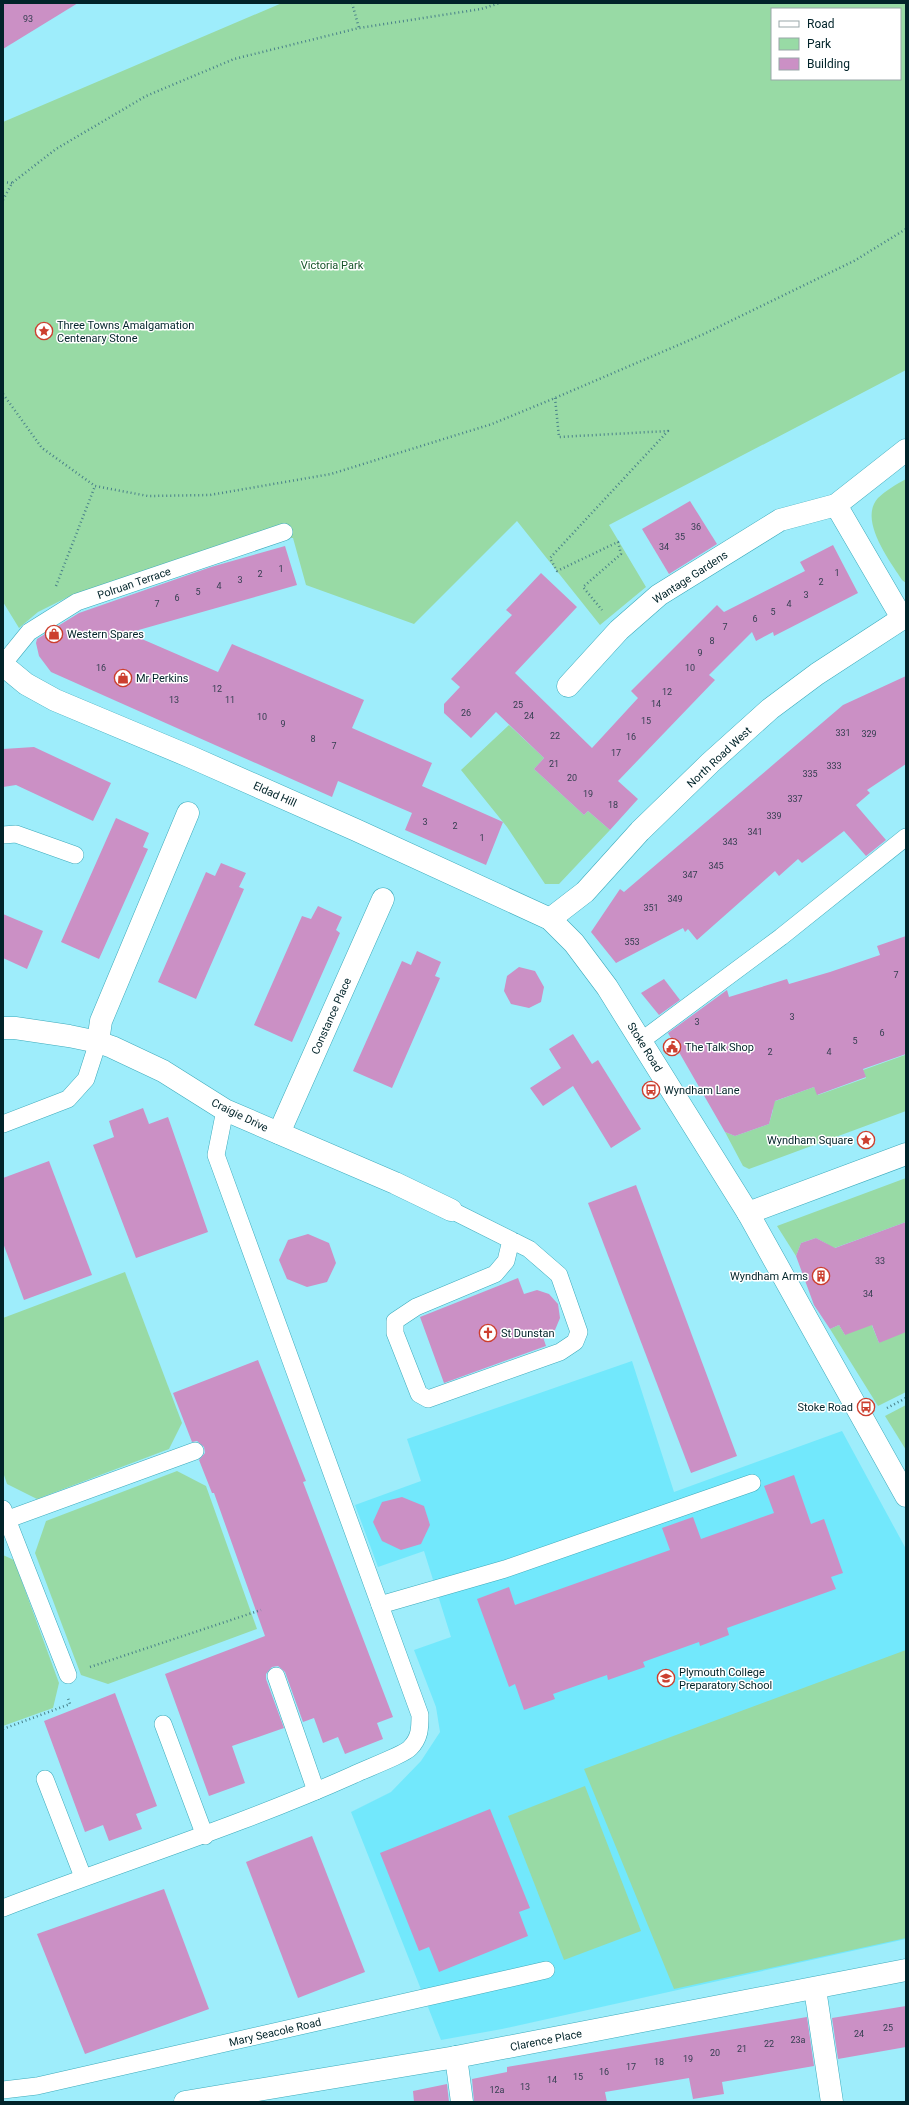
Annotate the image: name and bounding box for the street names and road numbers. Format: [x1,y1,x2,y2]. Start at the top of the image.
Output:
street label: Wantage Gardens [650,548,730,607]
street label: Polruan Terrace [96,565,173,602]
street label: North Road West [684,724,754,790]
street label: Eldad Hill [251,779,298,810]
street label: Constance Place [309,976,354,1056]
street label: Stoke Road [624,1020,665,1074]
street label: Craigie Drive [209,1096,270,1135]
street label: Mary Seacole Road [228,2016,322,2049]
street label: Clarence Place [509,2027,583,2054]

